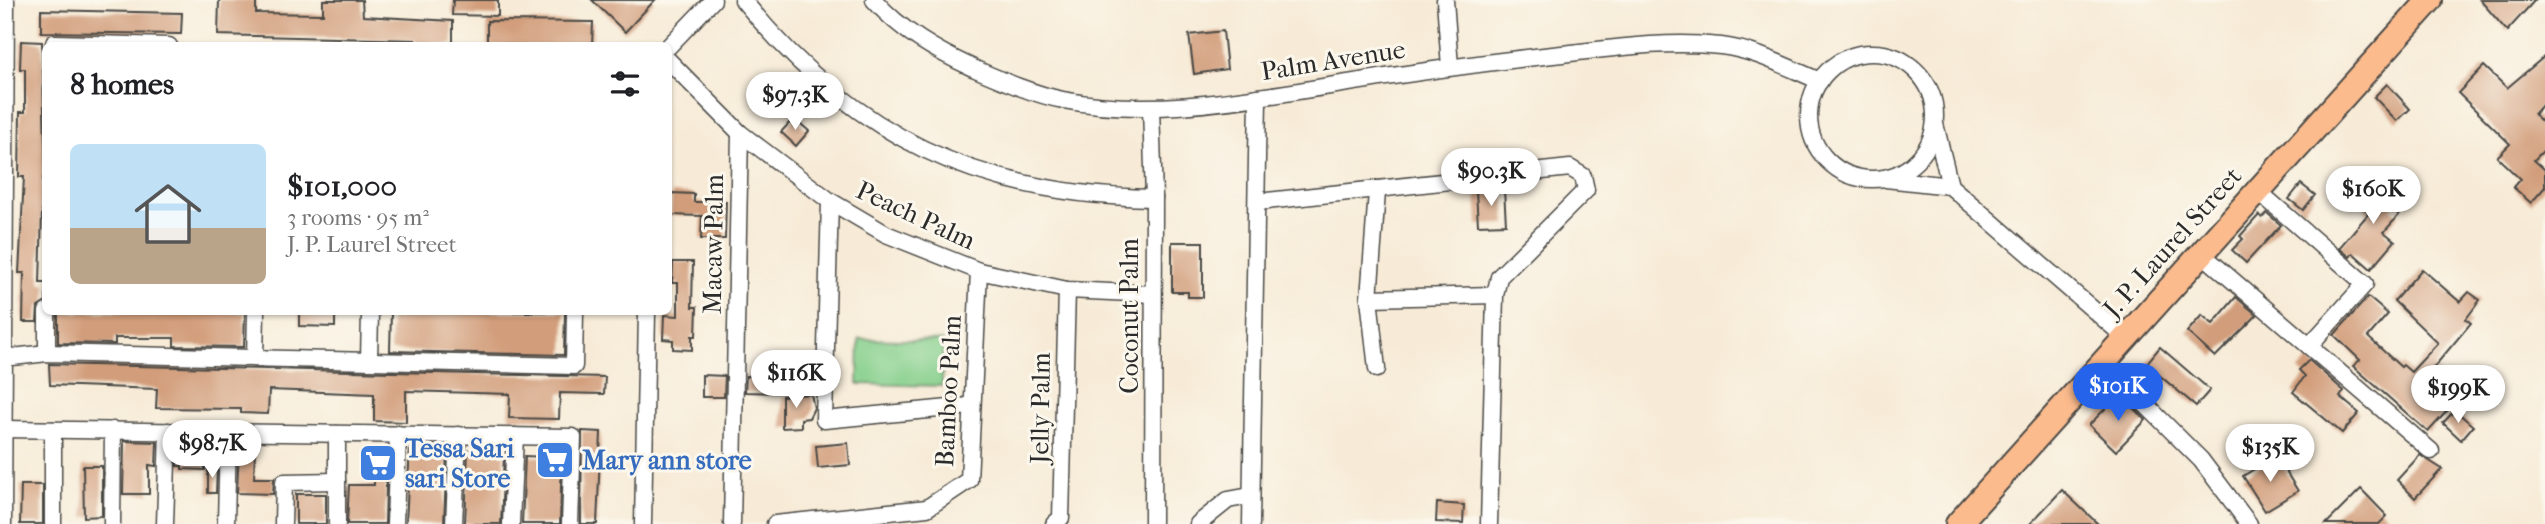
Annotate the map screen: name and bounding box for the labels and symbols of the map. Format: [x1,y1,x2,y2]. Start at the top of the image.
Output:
street label: Palm Avenue [1259,34,1408,87]
pin: $97.3K [738,72,852,132]
pin: $90.3K [1434,148,1548,208]
street label: J. P. Laurel Street [2095,160,2249,325]
pin: $160K [2324,166,2422,226]
street label: Macaw Palm [697,173,730,314]
street label: Peach Palm [851,174,981,257]
street label: Coconut Palm [1114,238,1145,394]
street label: Bamboo Palm [929,314,968,468]
pin: $116K [747,350,845,410]
street label: Jelly Palm [1024,352,1057,466]
pin: $101K [2069,364,2167,423]
pin: $199K [2409,366,2507,425]
pin: $98.7K [155,420,269,480]
pin: $135K [2221,424,2319,484]
place label: Tessa Sari sari Store [404,433,515,494]
supermarket icon: Mary ann store [534,439,576,481]
supermarket icon: Tessa Sari sari Store [357,442,399,484]
place label: Mary ann store [582,445,752,476]

